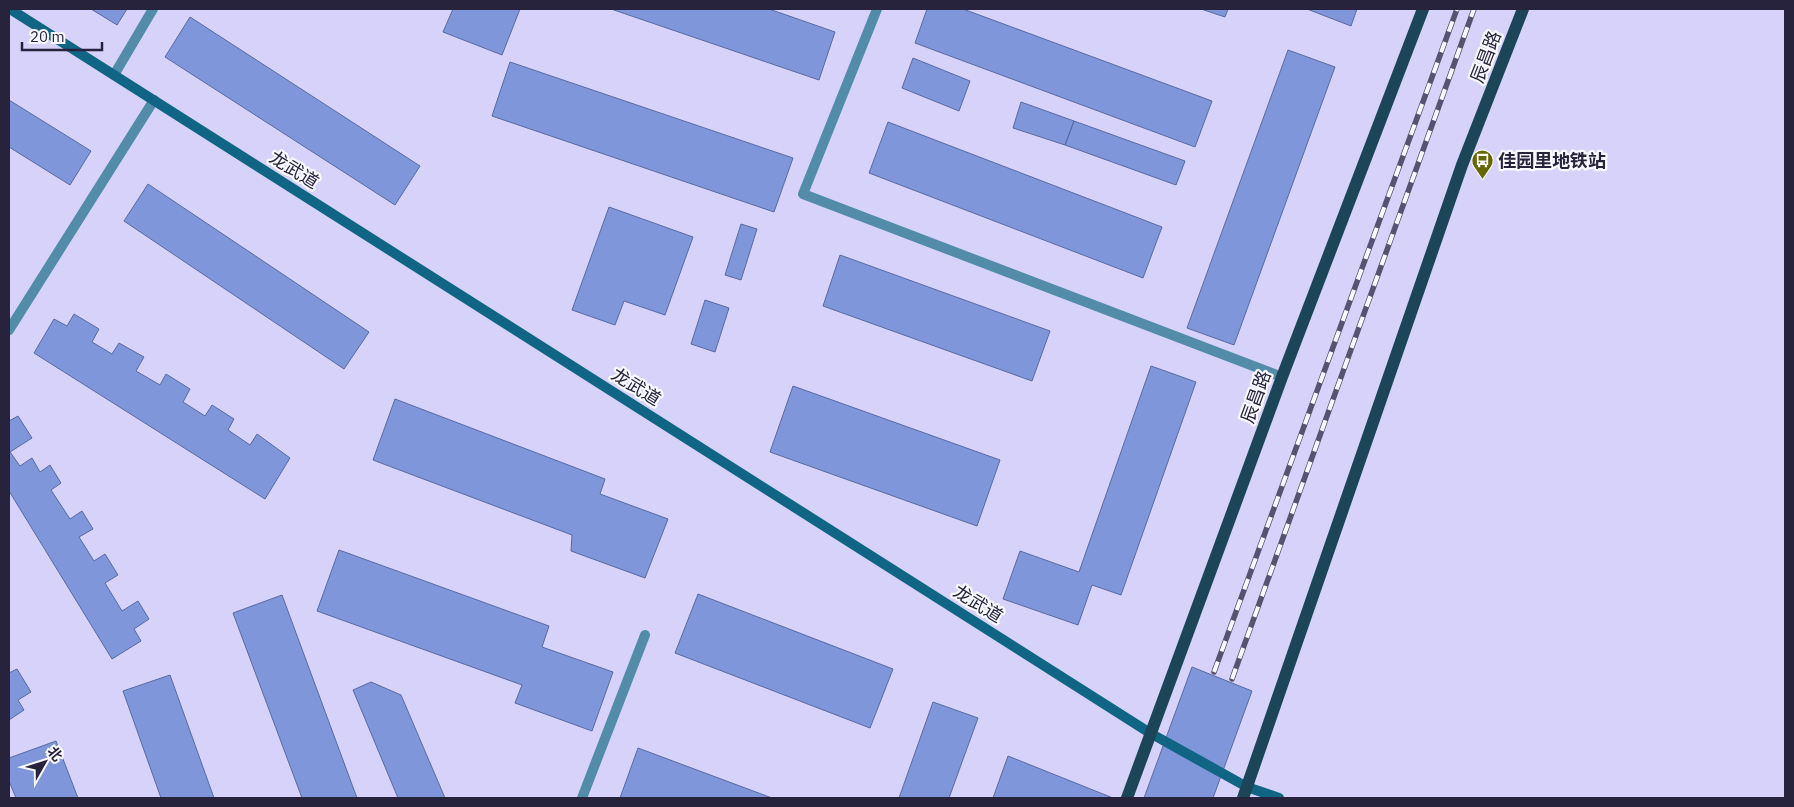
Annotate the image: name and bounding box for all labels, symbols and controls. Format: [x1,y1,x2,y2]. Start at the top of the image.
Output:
scale bar [22,20,102,52]
text: 20 m [30,27,65,46]
street label: 辰昌路 [1465,27,1506,86]
street label: 龙武道 [265,146,323,194]
bus stop icon: 佳园里地铁站 [1470,149,1494,180]
place label: 佳园里地铁站 [1498,149,1606,172]
street label: 龙武道 [607,363,665,411]
street label: 辰昌路 [1235,368,1276,426]
street label: 龙武道 [949,580,1007,628]
north arrow [20,737,70,787]
text: 北 [44,743,67,765]

